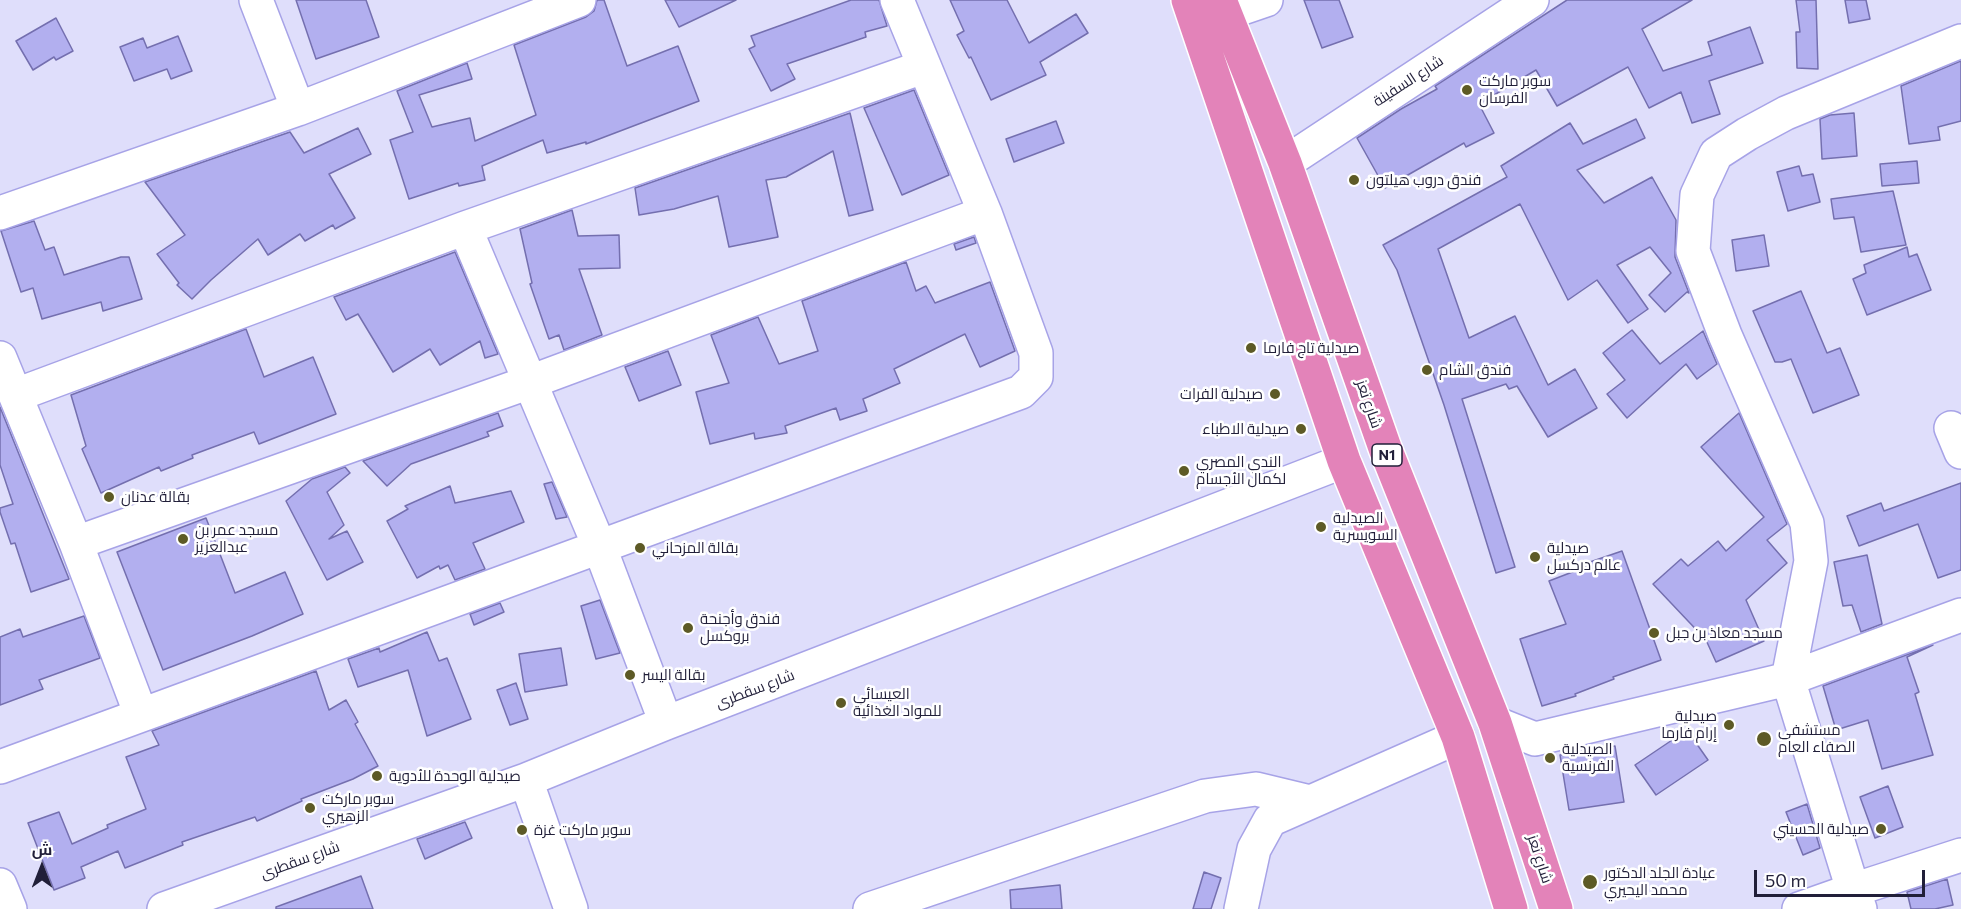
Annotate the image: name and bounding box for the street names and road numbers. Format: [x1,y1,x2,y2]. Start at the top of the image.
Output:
street label: شارع السفينة [1370,52,1446,110]
street label: شارع تعز [1352,377,1386,431]
road number: N1 [1372,444,1402,466]
street label: شارع سقطرى [713,666,797,712]
street label: شارع تعز [1524,832,1556,886]
street label: شارع سقطرى [258,837,342,883]

